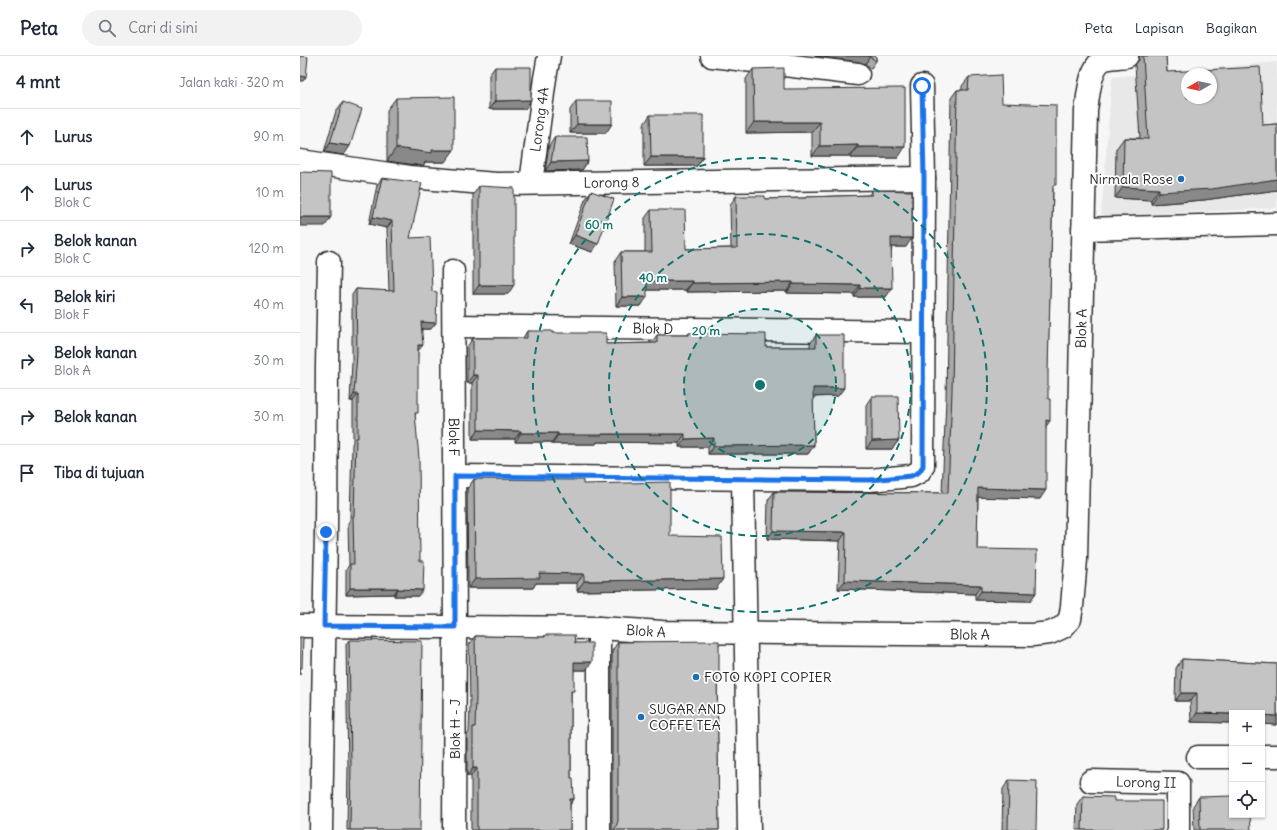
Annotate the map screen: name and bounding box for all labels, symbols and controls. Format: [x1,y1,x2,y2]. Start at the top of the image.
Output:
search box [82,10,362,46]
text: Peta [20,16,58,40]
icon: search [96,17,118,39]
text: Cari di sini [128,18,198,37]
text: Peta [1085,19,1113,37]
text: Lapisan [1135,19,1184,37]
text: Bagikan [1206,19,1257,37]
north arrow [1181,68,1217,104]
text: 4 mnt [16,71,60,93]
text: Jalan kaki · 320 m [179,74,284,91]
route start [913,77,931,95]
street label: Lorong 4A [526,86,553,153]
icon: ahead [16,126,38,148]
text: Lurus [54,127,92,146]
text: 90 m [253,128,284,145]
place label: Nirmala Rose [1089,170,1173,188]
street label: Lorong 8 [583,173,640,192]
marker: Nirmala Rose [1176,174,1186,184]
text: Lurus [54,175,92,194]
icon: ahead [16,182,38,204]
text: 10 m [256,184,284,201]
text: Blok C [54,194,91,211]
text: 60 m [585,217,614,232]
text: Belok kanan [54,231,137,250]
icon: right [16,238,38,260]
text: 120 m [249,240,284,257]
text: Blok C [54,250,91,267]
text: 40 m [639,270,668,285]
text: Belok kiri [54,287,115,306]
icon: left [16,294,38,316]
text: 40 m [253,296,284,313]
text: Blok F [54,306,90,323]
street label: Blok A [1072,309,1091,349]
street label: Blok D [633,319,673,338]
text: 20 m [692,323,720,338]
text: Belok kanan [54,343,137,362]
icon: right [16,350,38,372]
text: 30 m [254,352,284,369]
text: Blok A [54,362,91,379]
centre of rings [753,378,767,392]
icon: right [16,406,38,428]
text: Belok kanan [54,407,137,426]
text: 30 m [254,408,284,425]
street label: Blok F [445,418,463,456]
icon: arrive [16,462,38,484]
text: Tiba di tujuan [54,463,144,482]
route end [317,523,335,541]
street label: Blok A [626,621,666,641]
street label: Blok A [950,625,990,644]
place label: FOTO KOPI COPIER [704,668,832,686]
marker: FOTO KOPI COPIER [691,672,701,682]
street label: Blok H - J [446,699,464,759]
place label: SUGAR AND COFFE TEA [649,700,726,734]
map controls [1229,710,1265,818]
button: + [1229,710,1265,746]
marker: SUGAR AND COFFE TEA [636,712,646,722]
button: − [1229,746,1265,782]
street label: Lorong II [1116,773,1176,792]
button: locate [1229,782,1265,818]

